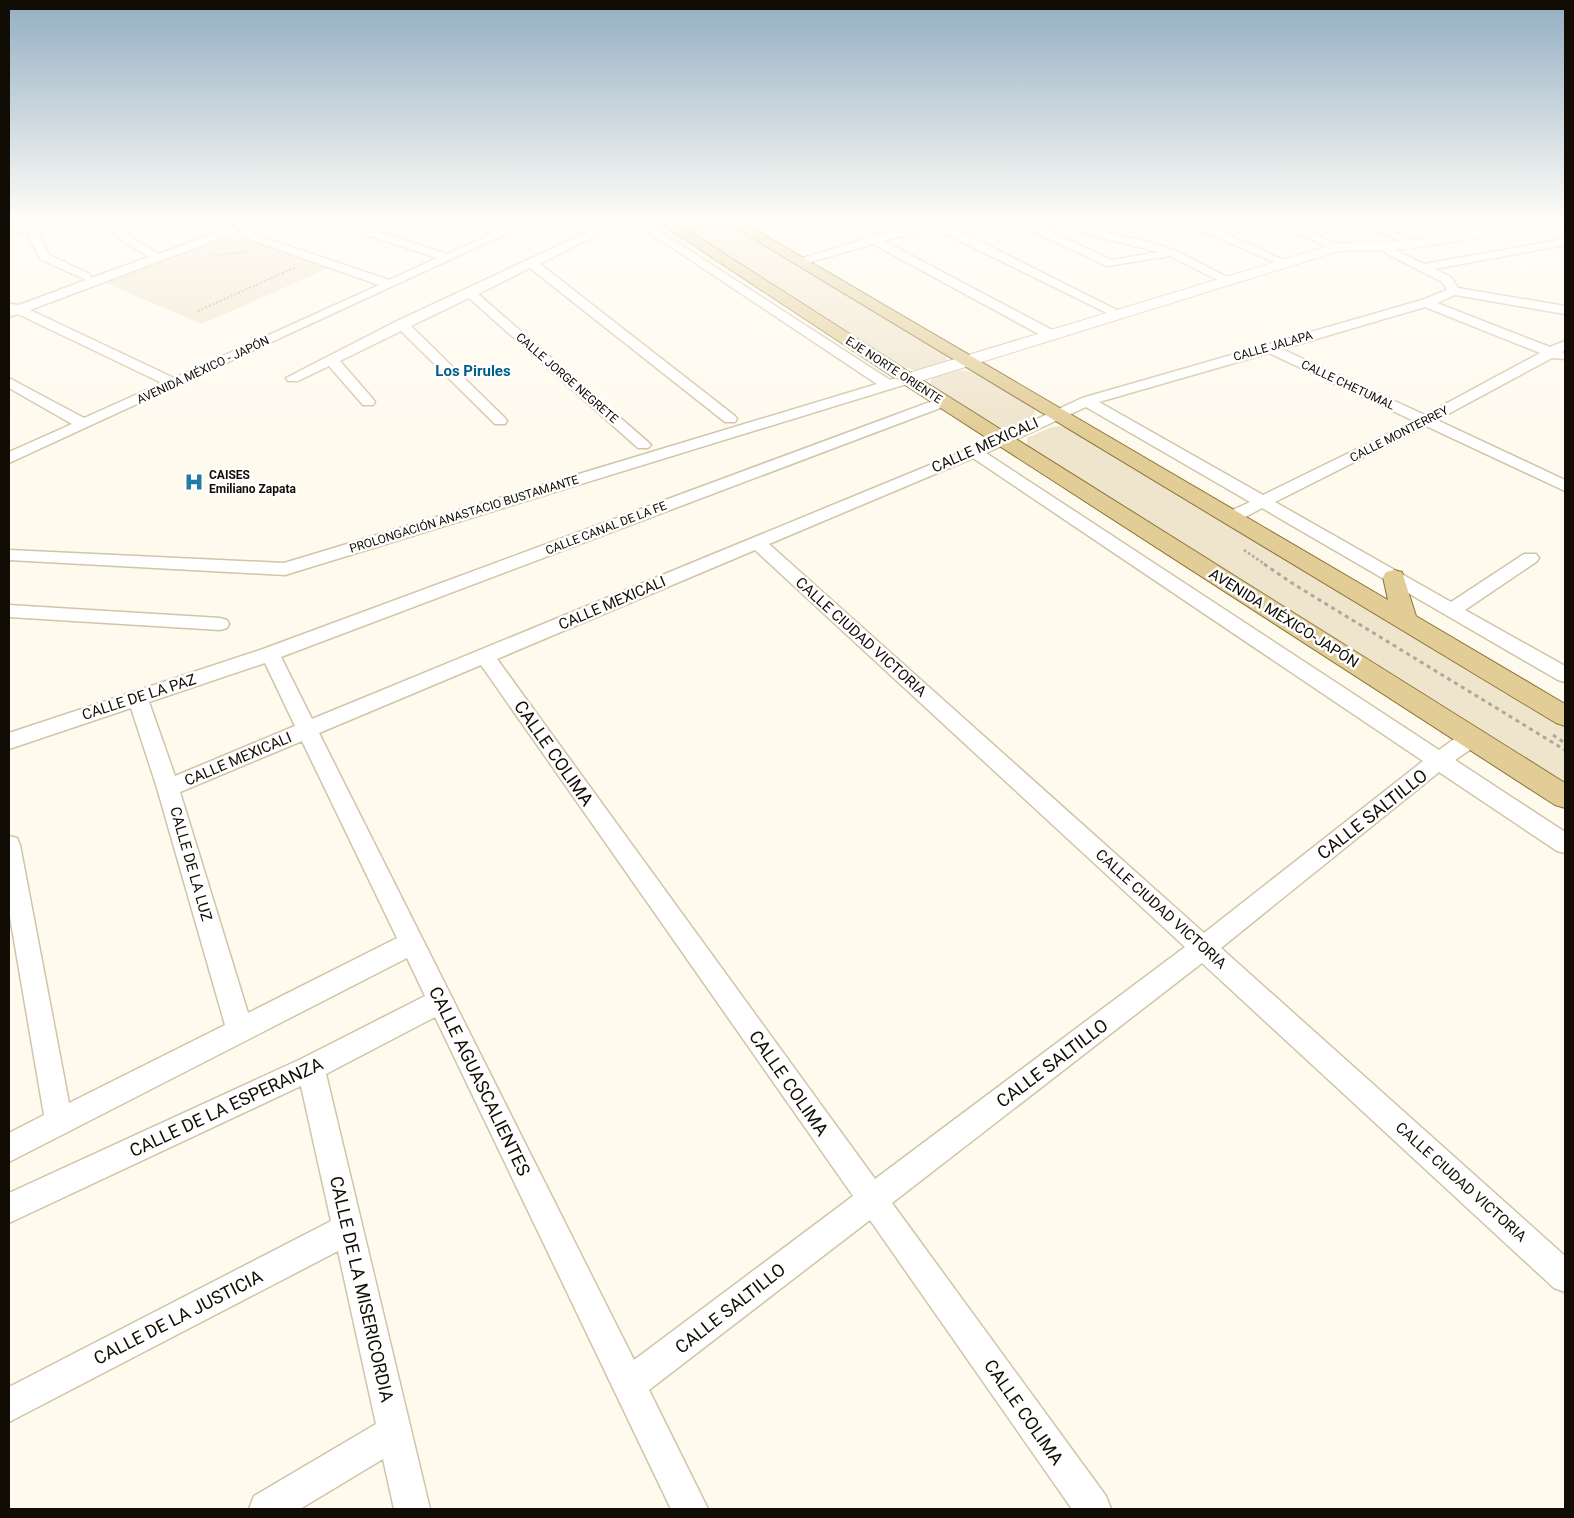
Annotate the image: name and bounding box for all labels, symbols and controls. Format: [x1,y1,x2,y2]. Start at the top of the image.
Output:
street label: CALLE JALAPA [1232,328,1314,364]
street label: CALLE JORGE NEGRETE [513,330,621,426]
street label: AVENIDA MÉXICO - JAPÓN [134,332,271,407]
street label: EJE NORTE ORIENTE [843,334,945,406]
street label: CALLE CHETUMAL [1299,357,1397,413]
district label: Los Pirules [435,362,511,380]
street label: CALLE MONTERREY [1348,403,1451,465]
street label: CALLE MEXICALI [929,413,1041,477]
place label: CAISES Emiliano Zapata [209,468,297,496]
hospital icon: CAISES Emiliano Zapata [183,471,205,493]
street label: PROLONGACIÓN ANASTACIO BUSTAMANTE [347,471,580,556]
street label: CALLE CANAL DE LA FE [544,498,669,558]
street label: AVENIDA MÉXICO-JAPÓN [1206,565,1362,671]
street label: CALLE MEXICALI [556,572,668,634]
street label: CALLE CIUDAD VICTORIA [792,573,930,701]
street label: CALLE DE LA PAZ [80,670,198,724]
street label: CALLE COLIMA [510,696,598,810]
street label: CALLE MEXICALI [182,728,294,790]
street label: CALLE SALTILLO [1313,764,1431,864]
street label: CALLE DE LA LUZ [166,805,216,923]
street label: CALLE CIUDAD VICTORIA [1092,845,1230,973]
street label: CALLE AGUASCALIENTES [425,983,535,1179]
street label: CALLE SALTILLO [992,1014,1112,1112]
street label: CALLE COLIMA [745,1026,833,1140]
street label: CALLE DE LA ESPERANZA [126,1053,326,1161]
street label: CALLE CIUDAD VICTORIA [1392,1118,1530,1246]
street label: CALLE DE LA MISERICORDIA [326,1174,398,1404]
street label: CALLE SALTILLO [671,1258,789,1358]
street label: CALLE DE LA JUSTICIA [90,1265,266,1369]
street label: CALLE COLIMA [980,1355,1068,1469]

